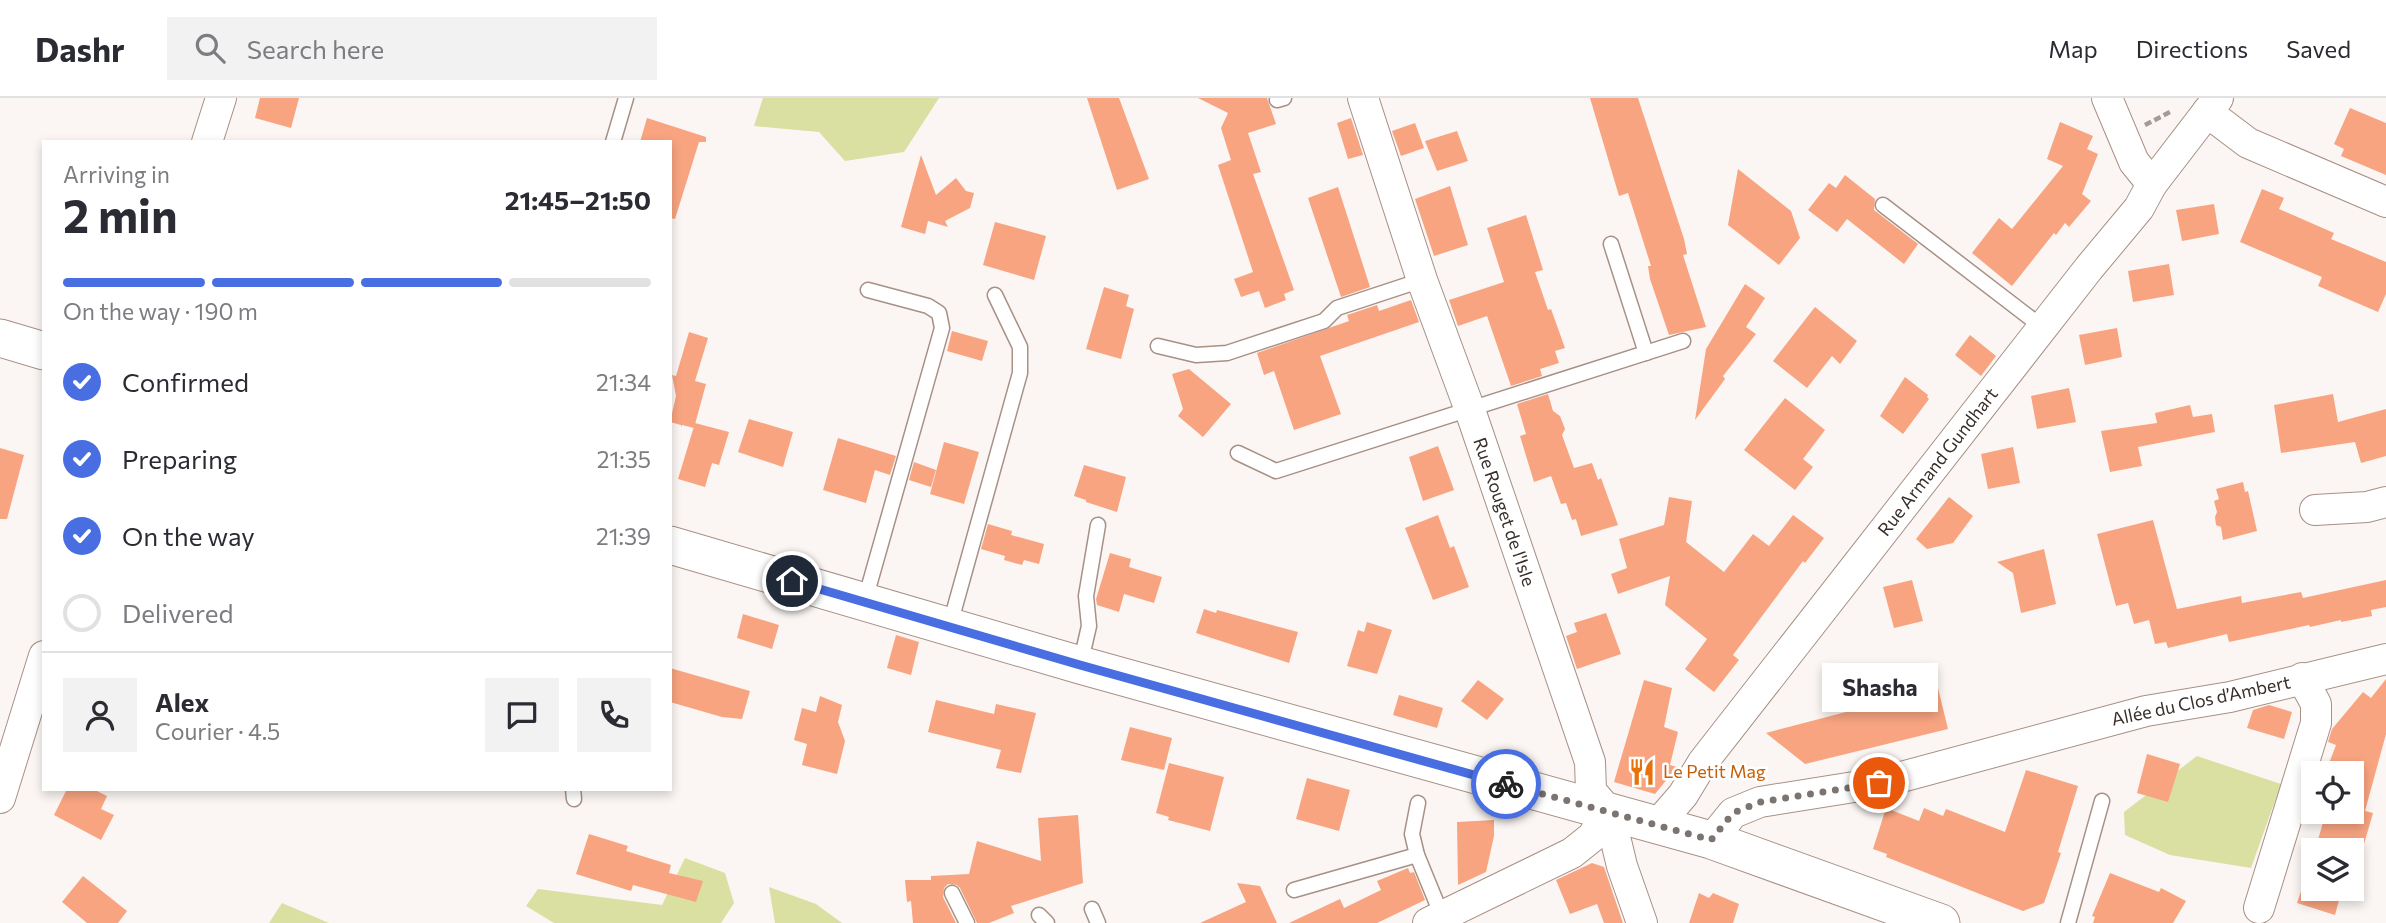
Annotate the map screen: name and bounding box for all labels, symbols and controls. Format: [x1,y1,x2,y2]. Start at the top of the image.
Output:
search box [167,17,657,80]
text: Dashr [35,28,125,69]
icon: search [191,29,229,67]
text: Search here [247,33,384,64]
text: Map [2048,34,2098,63]
text: Directions [2136,34,2248,63]
text: Saved [2286,34,2351,63]
text: Arriving in [63,160,170,188]
text: 21:45–21:50 [505,184,651,215]
text: 2 min [63,186,178,242]
text: On the way · 190 m [63,297,258,325]
icon: check [63,363,101,401]
text: Confirmed [122,366,249,397]
text: 21:34 [596,368,651,396]
street label: Rue Armand Gundhart [1872,383,2002,540]
street label: Rue Rouget de l'Isle [1469,434,1541,589]
icon: check [63,440,101,478]
text: Preparing [122,443,237,474]
text: 21:35 [597,445,651,473]
icon: check [63,517,101,555]
text: On the way [122,520,255,551]
text: 21:39 [596,522,651,550]
pin [762,551,822,611]
icon: home [773,562,811,600]
text: Delivered [122,597,233,628]
callout: Shasha [1821,664,1937,713]
street label: Allée du Clos d’Ambert [2109,670,2292,730]
text: Shasha [1842,673,1918,701]
button: person [63,678,137,752]
button: chat [485,678,559,752]
button: phone [577,678,651,752]
text: Alex [155,686,209,717]
text: Courier · 4.5 [155,717,280,745]
courier [1471,749,1541,819]
pin [1849,753,1909,813]
restaurant icon: Le Petit Mag [1627,757,1657,787]
place label: Le Petit Mag [1663,760,1766,782]
map controls [2301,761,2364,901]
button: locate [2301,761,2364,824]
icon: bag [1860,764,1898,802]
icon: bike [1487,765,1525,803]
button: layers [2301,838,2364,901]

